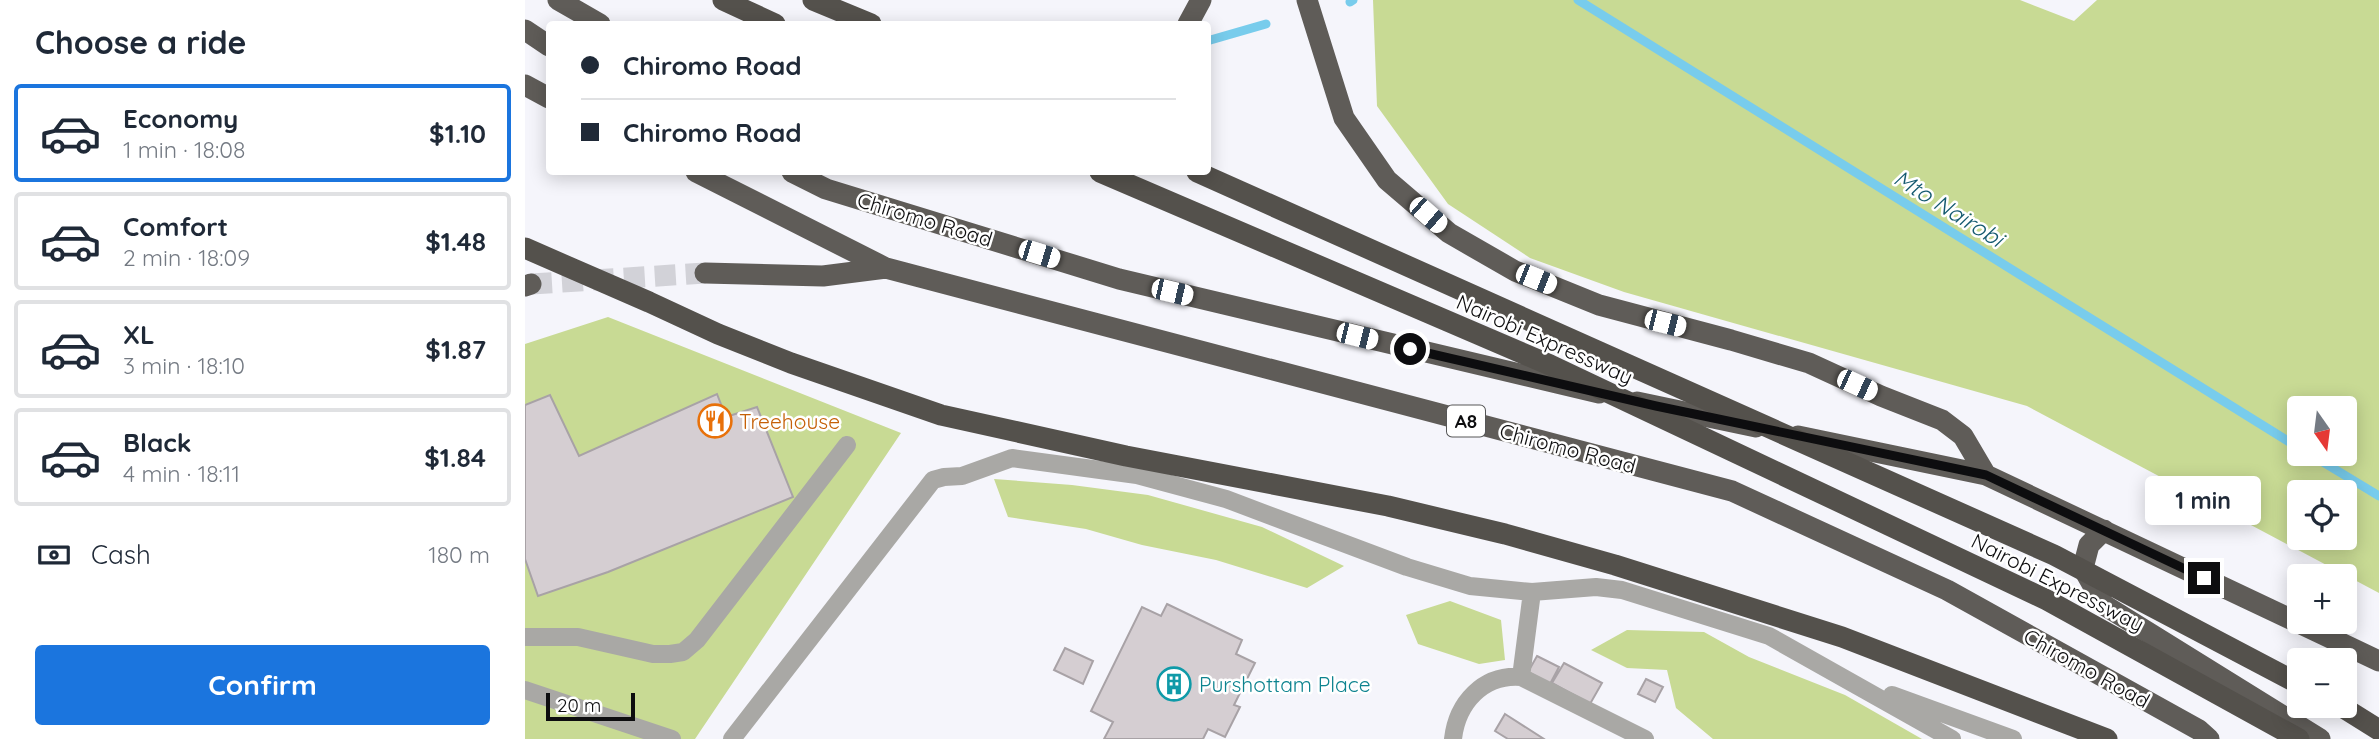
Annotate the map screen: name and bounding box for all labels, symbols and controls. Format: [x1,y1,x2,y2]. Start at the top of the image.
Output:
text: Choose a ride [35,22,247,62]
text: Chiromo Road [623,49,802,82]
icon: car [39,102,102,165]
text: Economy [123,102,238,135]
text: Chiromo Road [623,116,802,149]
text: $1.10 [429,117,486,150]
text: 1 min · 18:08 [123,135,245,164]
water label: Mto Nairobi [1889,163,2012,255]
street label: Chiromo Road [854,186,996,252]
car [1406,193,1451,237]
icon: car [39,210,102,273]
text: Comfort [123,210,228,243]
text: $1.48 [425,225,486,258]
car [1016,238,1063,270]
text: 2 min · 18:09 [123,243,250,272]
car [1513,261,1560,297]
car [1150,277,1195,307]
street label: Nairobi Expressway [1453,288,1637,390]
car [1643,308,1688,338]
icon: car [39,318,102,381]
text: XL [123,318,155,351]
car [1335,321,1380,351]
text: $1.87 [425,333,486,366]
route start [1394,333,1426,365]
text: 3 min · 18:10 [123,351,245,380]
car [1834,367,1881,403]
north arrow [2287,396,2357,466]
map controls [2287,396,2357,718]
restaurant icon: Treehouse [696,402,734,440]
road number: A8 [1447,406,1485,436]
place label: Treehouse [739,408,840,434]
street label: Chiromo Road [1497,417,1639,479]
icon: car [39,426,102,489]
text: Black [123,426,192,459]
text: $1.84 [424,441,486,474]
text: 4 min · 18:11 [123,459,240,488]
callout: 1 min [2146,476,2262,526]
button: locate [2287,480,2357,550]
text: 1 min [2175,486,2231,515]
street label: Nairobi Expressway [1967,527,2149,637]
icon: cash [35,536,73,574]
text: Cash [91,538,151,571]
text: 180 m [428,540,490,569]
route end [2188,562,2220,594]
button: + [2287,564,2357,634]
street label: Chiromo Road [2019,623,2155,713]
button: Confirm [35,645,490,725]
button: − [2287,648,2357,718]
building icon: Purshottam Place [1155,665,1193,703]
place label: Purshottam Place [1199,671,1371,697]
scale bar [546,690,635,722]
text: 20 m [557,693,601,717]

